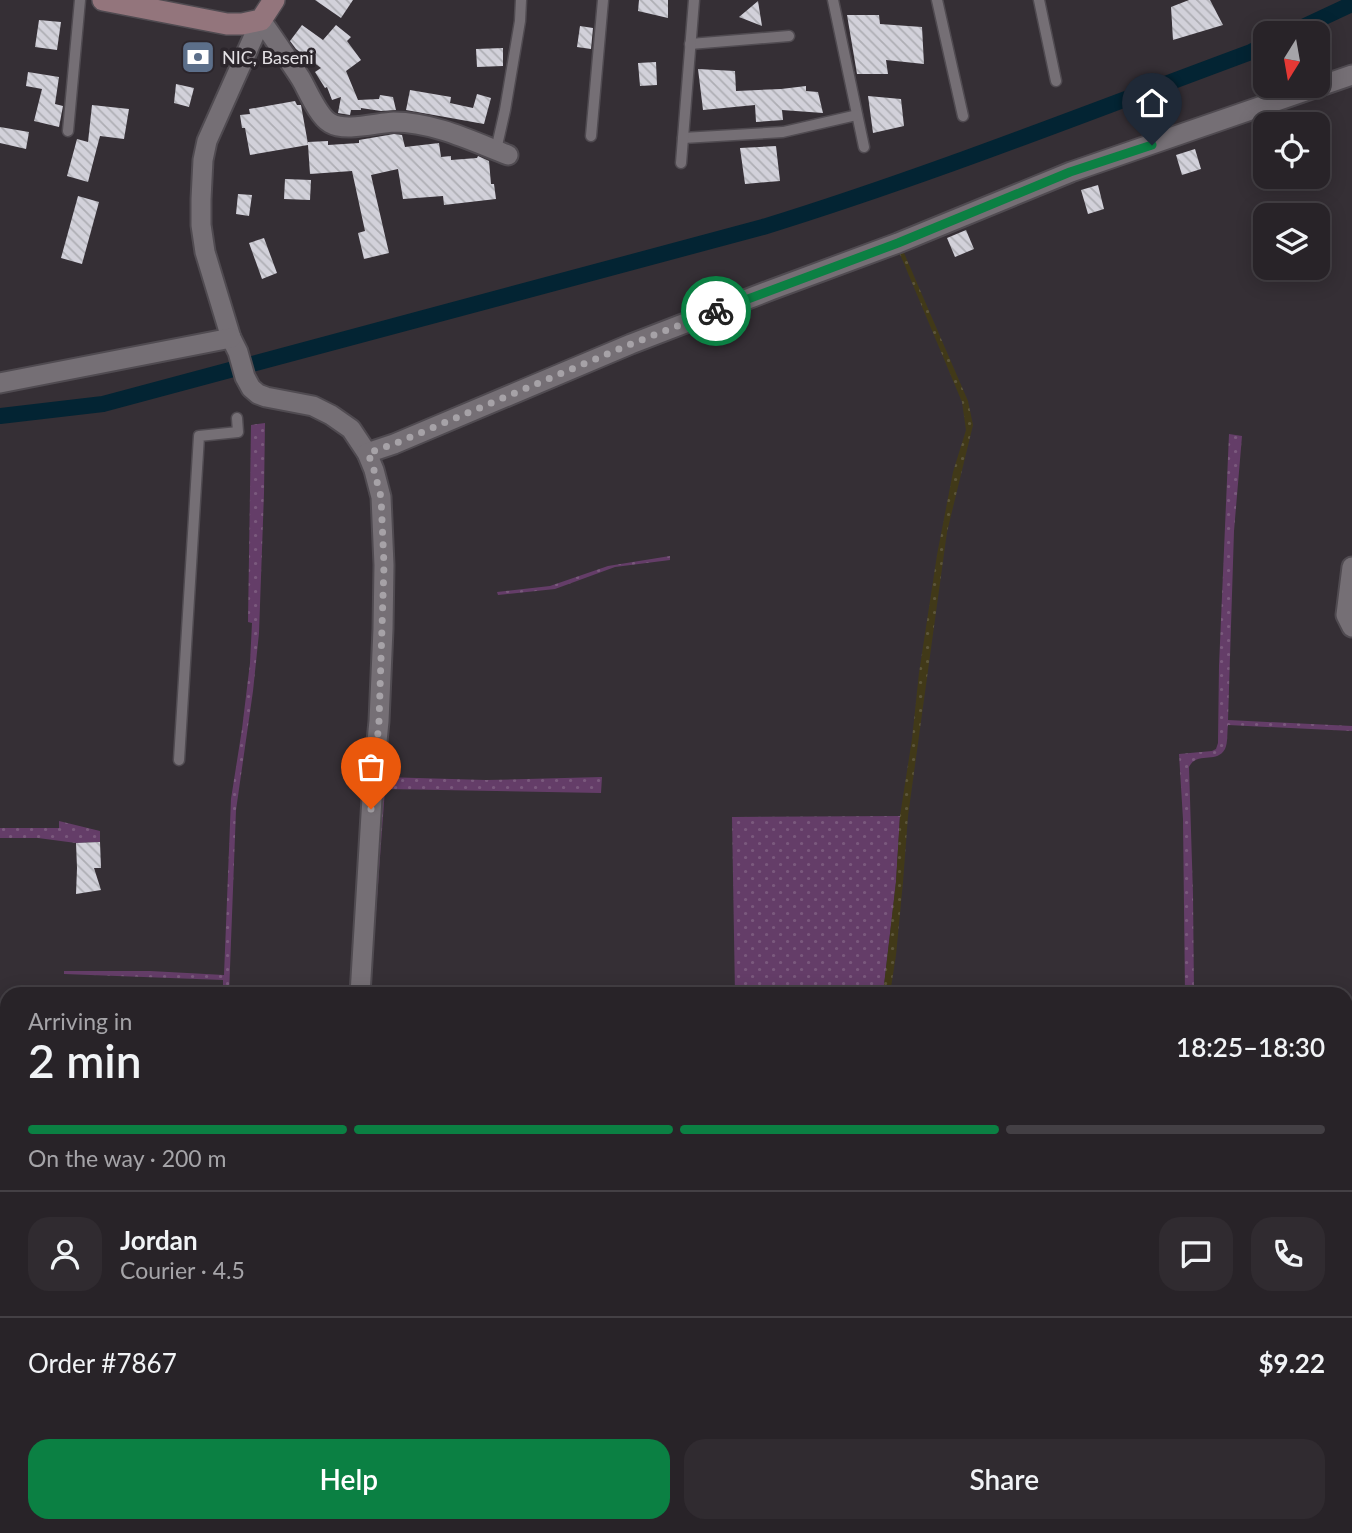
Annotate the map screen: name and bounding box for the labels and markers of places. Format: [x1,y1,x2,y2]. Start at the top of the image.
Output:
bank icon: NIC, Baseni [179,38,217,76]
place label: NIC, Baseni [222,46,314,68]
pin [1122,73,1182,145]
pin [341,737,401,809]

